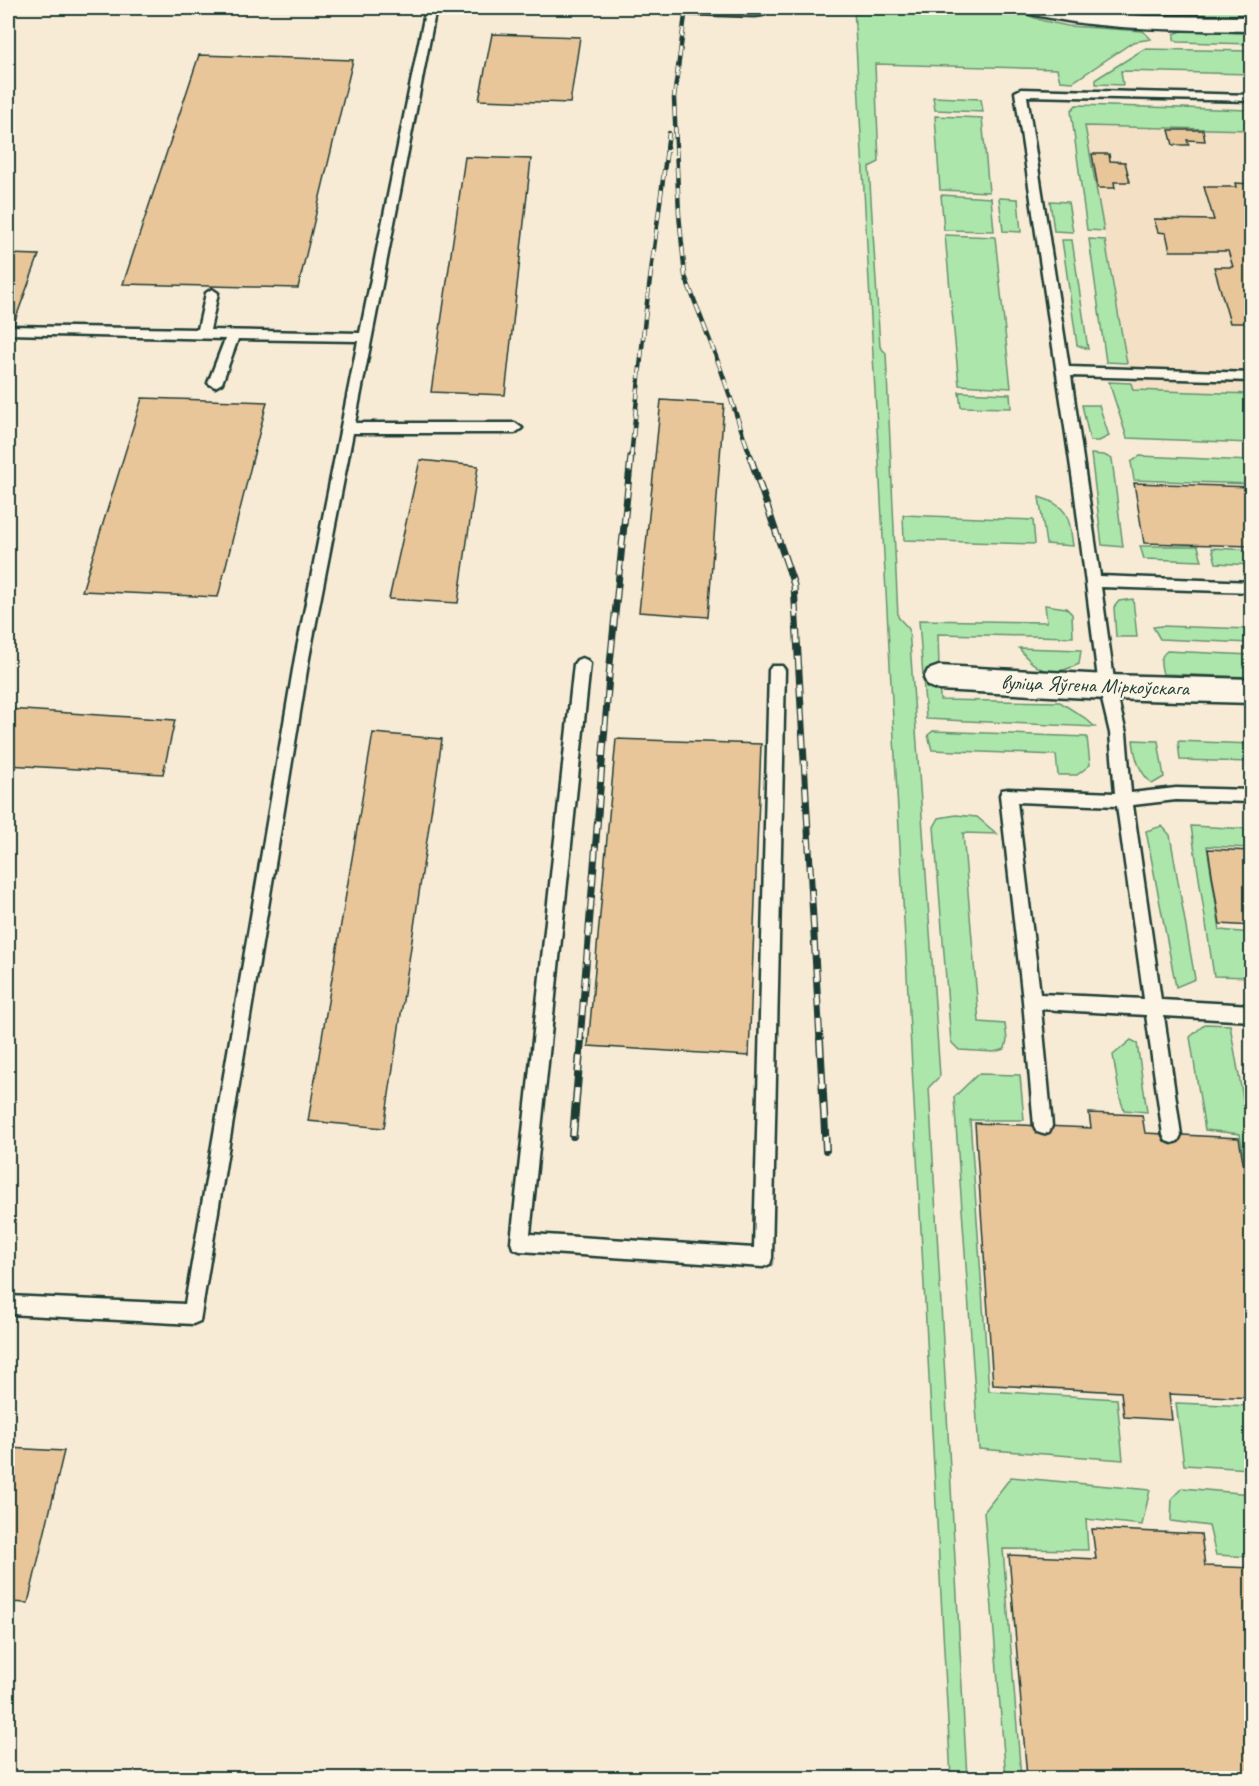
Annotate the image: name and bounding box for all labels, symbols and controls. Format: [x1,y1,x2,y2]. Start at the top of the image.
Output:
street label: вуліца Яўгена Міркоўскага [1001,669,1191,701]

